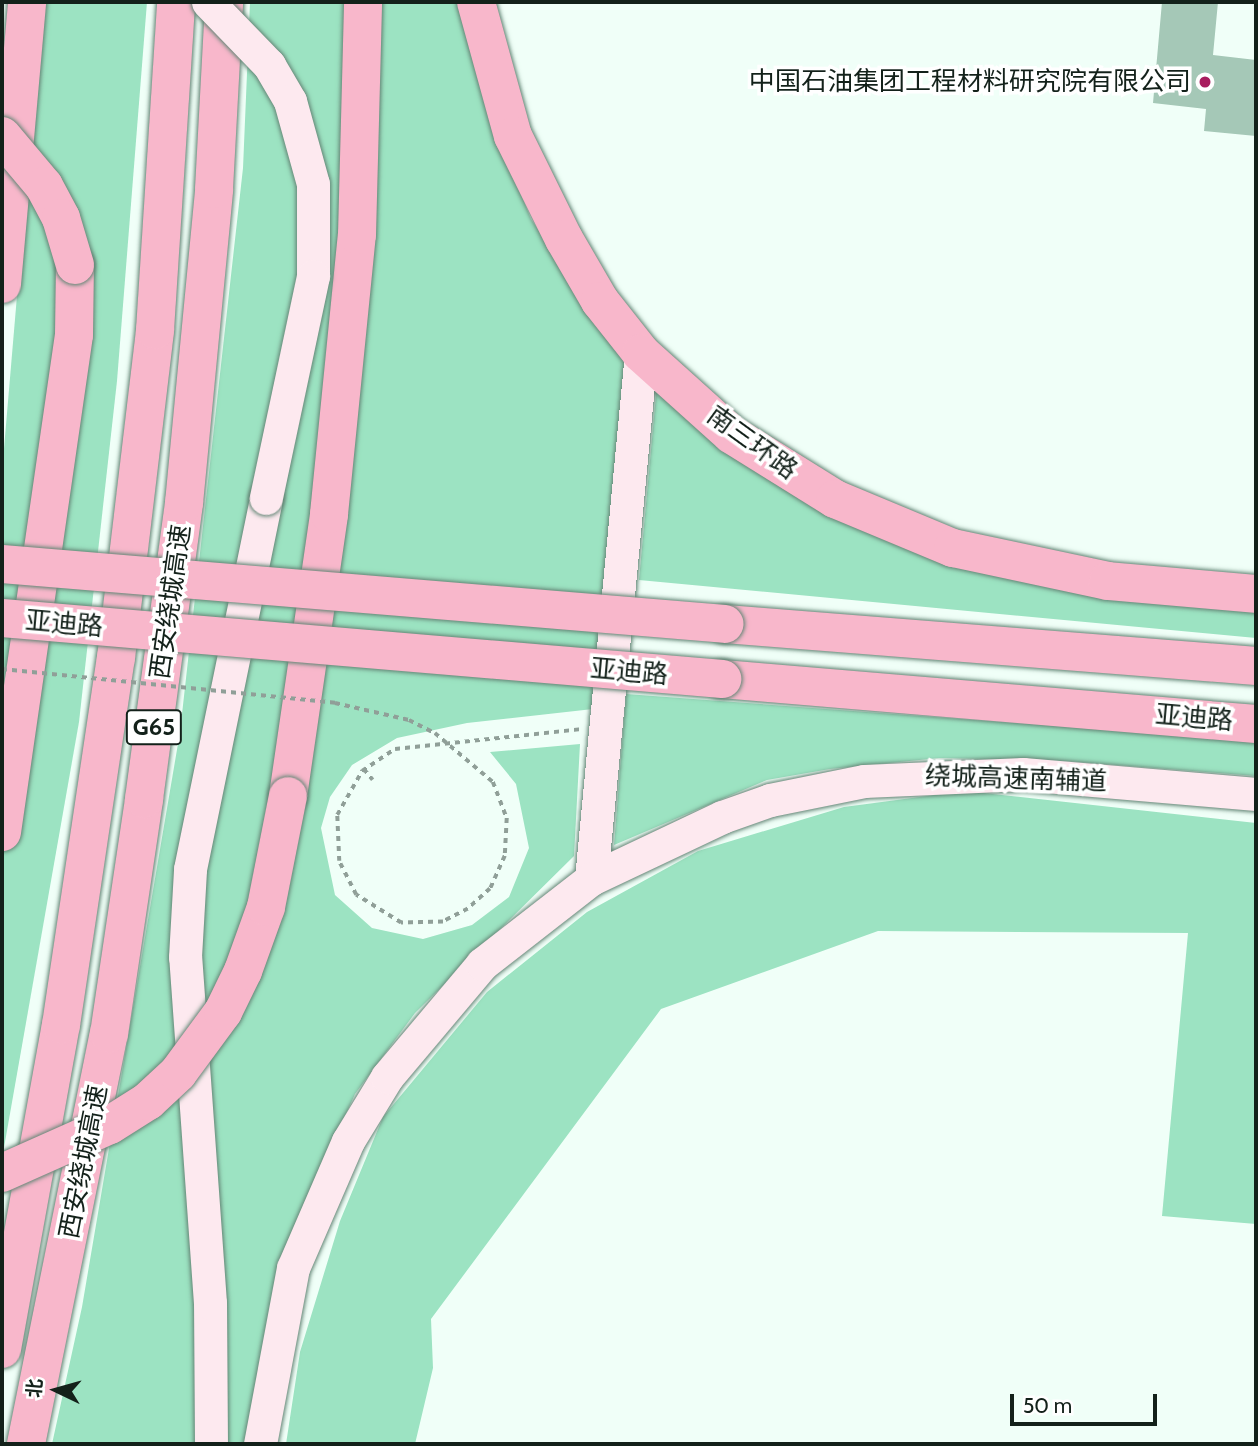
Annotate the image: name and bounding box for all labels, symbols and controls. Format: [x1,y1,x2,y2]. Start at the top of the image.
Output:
place label: 中国石油集团工程材料研究院有限公司 [749,66,1191,98]
marker: 中国石油集团工程材料研究院有限公司 [1197,74,1213,90]
street label: 南三环路 [701,400,803,486]
street label: 西安绕城高速 [145,523,197,681]
street label: 亚迪路 [24,605,104,643]
street label: 亚迪路 [589,653,669,691]
street label: 亚迪路 [1154,699,1234,737]
road number: G65 [124,706,184,748]
street label: 绕城高速南辅道 [925,760,1107,798]
street label: 西安绕城高速 [54,1082,114,1242]
north arrow [21,1355,91,1425]
text: 北 [22,1378,47,1399]
scale bar [1013,1380,1160,1424]
text: 50 m [1023,1393,1072,1418]

